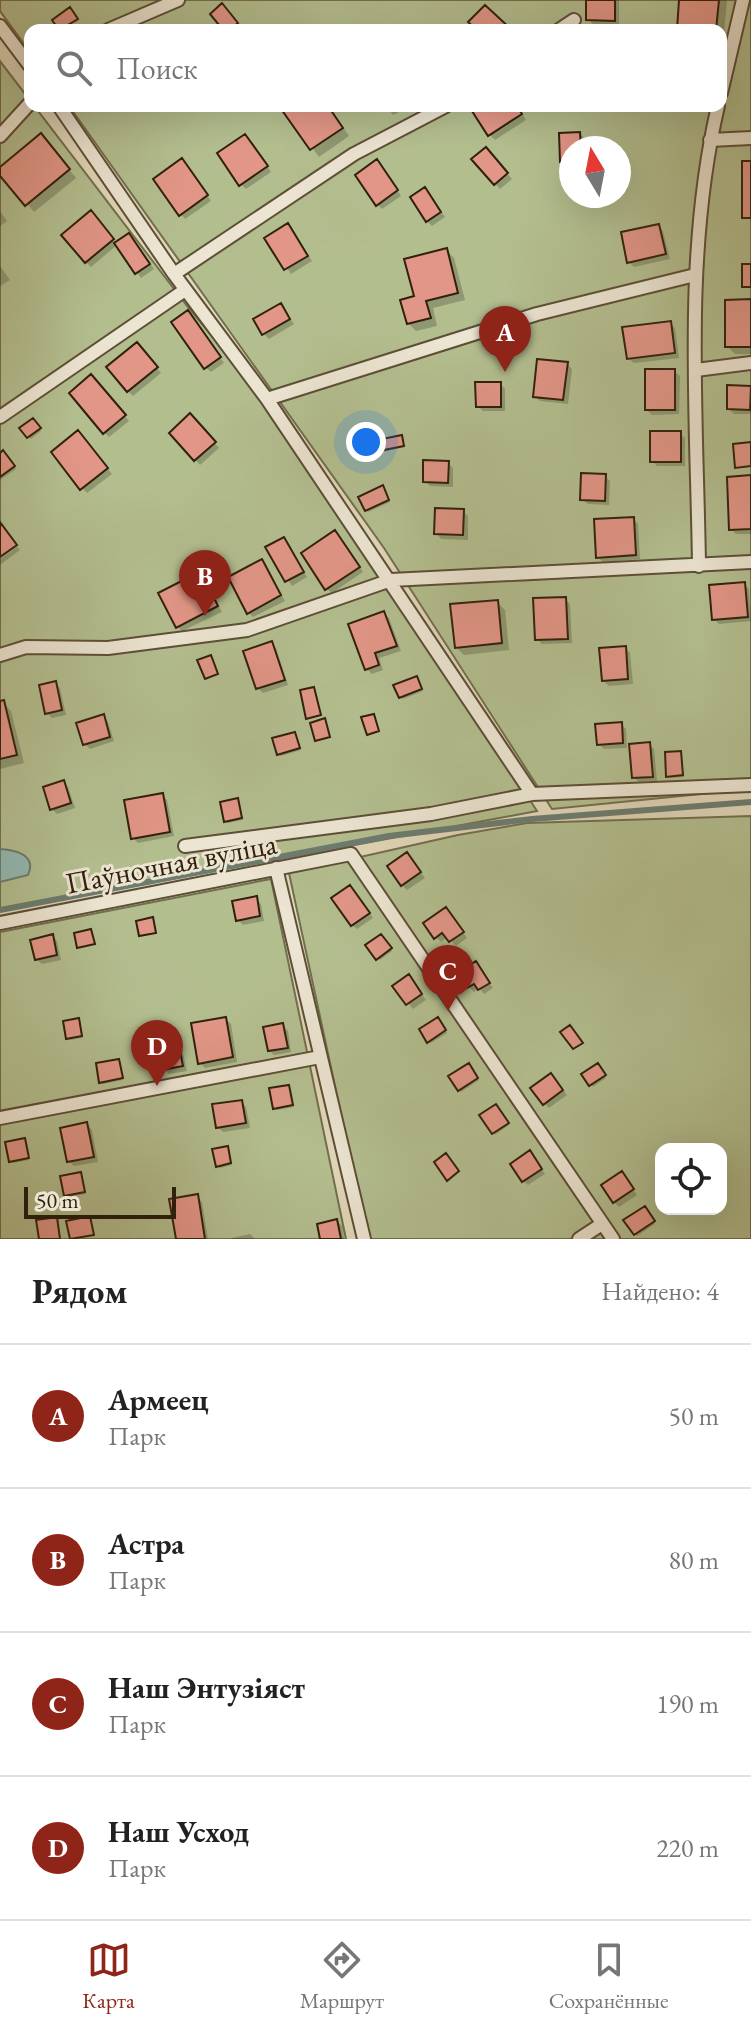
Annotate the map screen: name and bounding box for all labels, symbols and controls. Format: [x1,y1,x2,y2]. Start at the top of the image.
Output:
search box [24,24,727,112]
icon: search [52,46,96,90]
text: Поиск [116,49,198,88]
north arrow [559,136,631,208]
pin: A [479,306,531,372]
your location [346,422,386,462]
pin: B [179,550,231,616]
street label: Паўночная вуліца [62,823,280,903]
pin: C [422,945,474,1011]
pin: D [131,1020,183,1086]
map controls [655,1143,727,1215]
button: locate [655,1143,727,1215]
scale bar [24,1183,176,1219]
text: 50 m [36,1186,79,1215]
text: Рядом [32,1269,127,1313]
text: Найдено: 4 [601,1274,719,1308]
text: Армеец [108,1380,209,1419]
text: A [49,1399,67,1433]
text: 50 m [669,1399,719,1433]
text: Парк [108,1419,166,1453]
text: Астра [108,1524,185,1563]
text: B [50,1543,66,1577]
text: 80 m [669,1543,719,1577]
text: Парк [108,1563,166,1597]
text: Наш Энтузіяст [108,1668,305,1707]
text: C [49,1687,67,1721]
text: 190 m [656,1687,719,1721]
text: Парк [108,1707,166,1741]
text: Наш Усход [108,1812,249,1851]
text: D [48,1831,68,1865]
text: 220 m [656,1831,719,1865]
text: Парк [108,1851,166,1885]
tab: Карта [82,1938,135,2015]
tab: Маршрут [300,1938,384,2015]
tab: Сохранённые [549,1938,669,2015]

